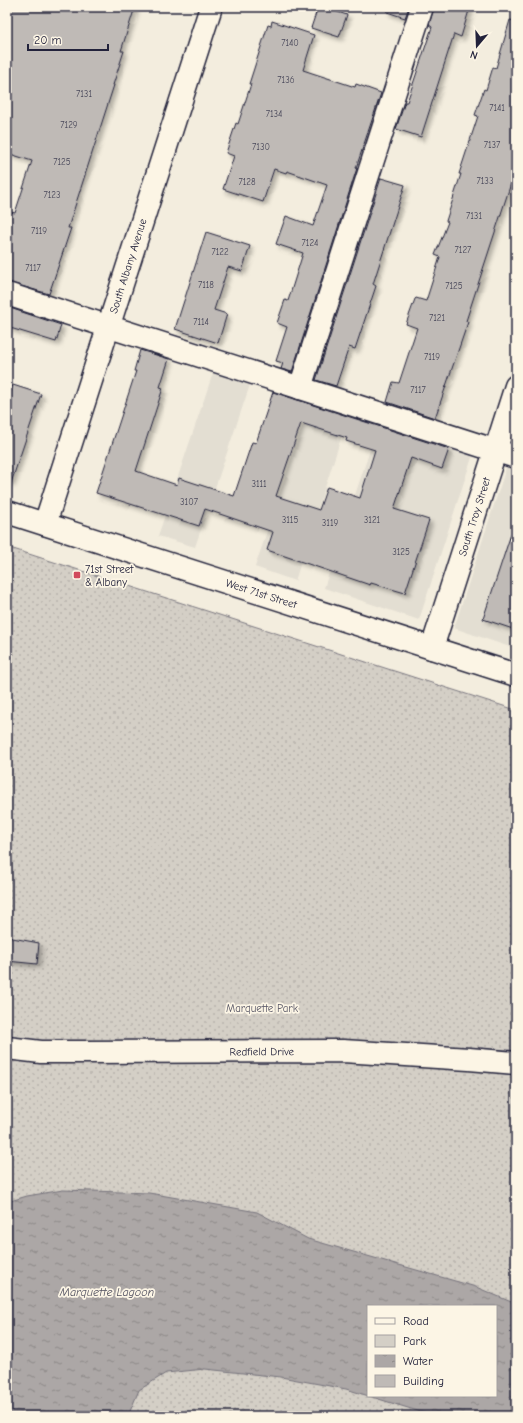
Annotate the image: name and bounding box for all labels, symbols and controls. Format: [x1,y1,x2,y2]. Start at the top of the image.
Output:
scale bar [28,26,108,52]
north arrow [457,26,497,66]
text: 20 m [34,33,62,47]
house number: 7140 [281,38,299,48]
text: N [468,48,479,62]
house number: 7136 [277,75,295,85]
house number: 7131 [76,89,92,99]
house number: 7141 [489,103,505,113]
house number: 7134 [266,109,282,119]
house number: 7129 [60,120,78,130]
house number: 7137 [484,140,501,150]
house number: 7130 [252,142,270,152]
house number: 7125 [53,157,71,167]
house number: 7133 [477,176,493,186]
house number: 7128 [238,177,256,187]
house number: 7123 [43,190,61,200]
house number: 7131 [466,211,482,221]
street label: South Albany Avenue [107,217,150,315]
house number: 7119 [31,226,47,236]
house number: 7124 [302,238,318,248]
house number: 7127 [455,245,472,255]
house number: 7122 [211,247,229,257]
house number: 7117 [25,263,42,273]
house number: 7118 [198,280,214,290]
house number: 7125 [445,281,463,291]
house number: 7121 [429,313,445,323]
house number: 7114 [193,317,209,327]
house number: 7119 [424,352,440,362]
house number: 7117 [410,385,427,395]
street label: South Troy Street [456,475,494,558]
house number: 3111 [251,479,267,489]
house number: 3107 [180,497,199,507]
house number: 3115 [282,515,298,525]
house number: 3121 [364,515,381,525]
house number: 3119 [322,518,338,528]
house number: 3125 [392,547,410,557]
place label: 71st Street & Albany [85,563,134,589]
marker: 71st Street & Albany [72,570,82,580]
street label: West 71st Street [224,576,299,612]
park label: Marquette Park [226,1002,299,1015]
street label: Redfield Drive [229,1045,295,1058]
water label: Marquette Lagoon [59,1285,155,1299]
legend [367,1305,497,1397]
text: Road [403,1314,429,1328]
text: Park [403,1334,426,1348]
text: Water [403,1354,433,1368]
text: Building [403,1374,444,1388]

